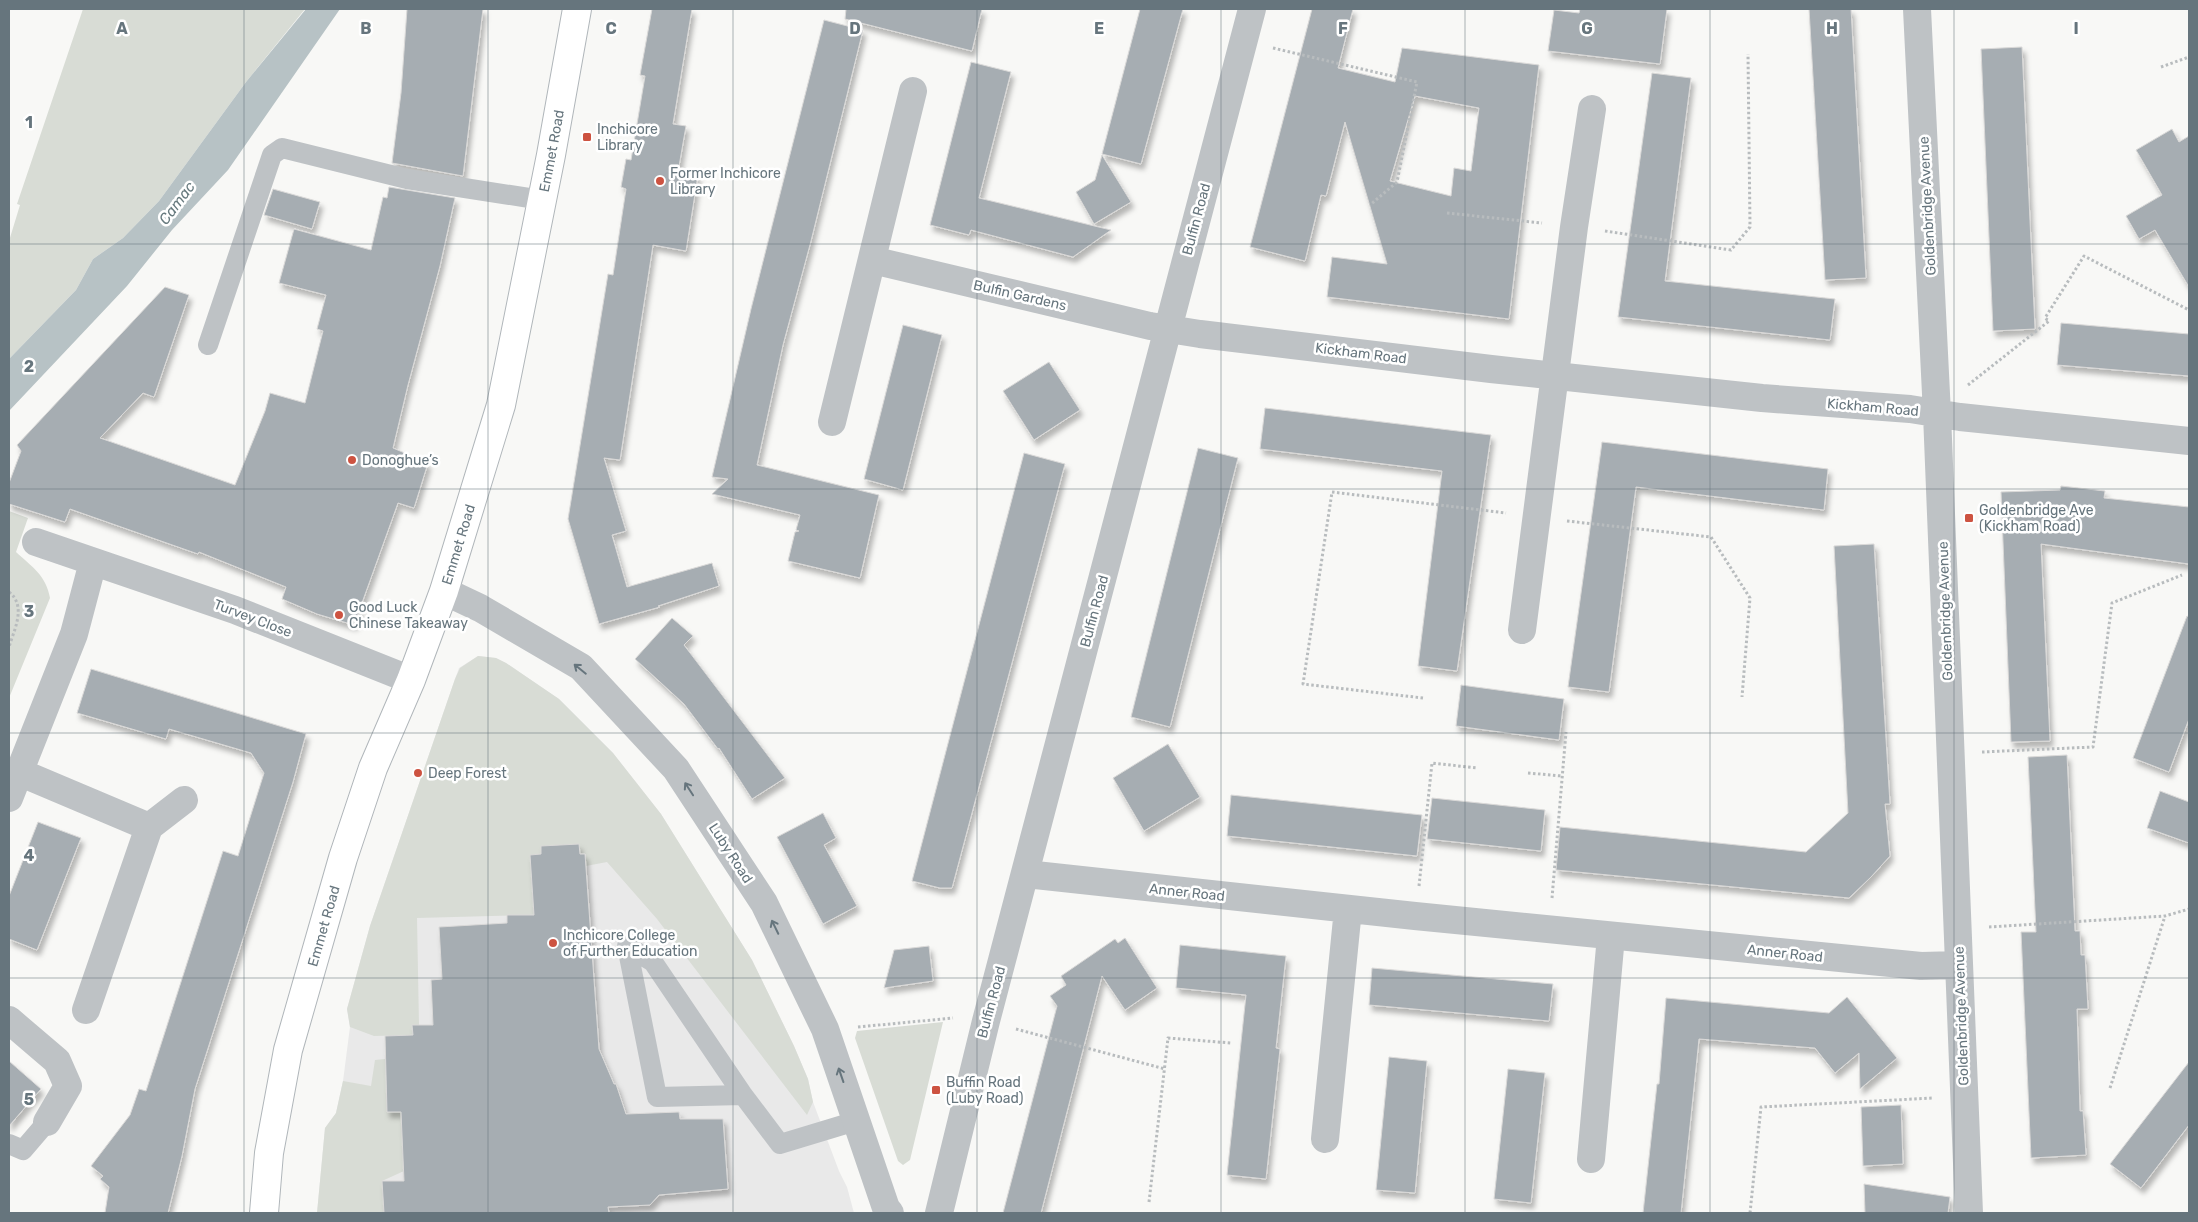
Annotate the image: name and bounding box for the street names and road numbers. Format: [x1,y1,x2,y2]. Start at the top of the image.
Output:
street label: Emmet Road [536,108,568,194]
street label: Goldenbridge Avenue [1915,136,1940,276]
street label: Bulfin Road [1179,181,1214,257]
street label: Bulfin Gardens [972,277,1068,314]
street label: Kickham Road [1314,339,1408,368]
street label: Kickham Road [1826,395,1920,420]
street label: Emmet Road [438,502,479,587]
street label: Goldenbridge Avenue [1935,541,1956,681]
street label: Bulfin Road [1077,573,1112,649]
street label: Turvey Close [211,596,294,641]
street label: Luby Road [705,820,756,886]
street label: Anner Road [1148,880,1226,905]
street label: Emmet Road [304,884,344,968]
street label: Anner Road [1746,941,1824,966]
street label: Goldenbridge Avenue [1951,946,1972,1086]
street label: Bulfin Road [974,964,1009,1040]

